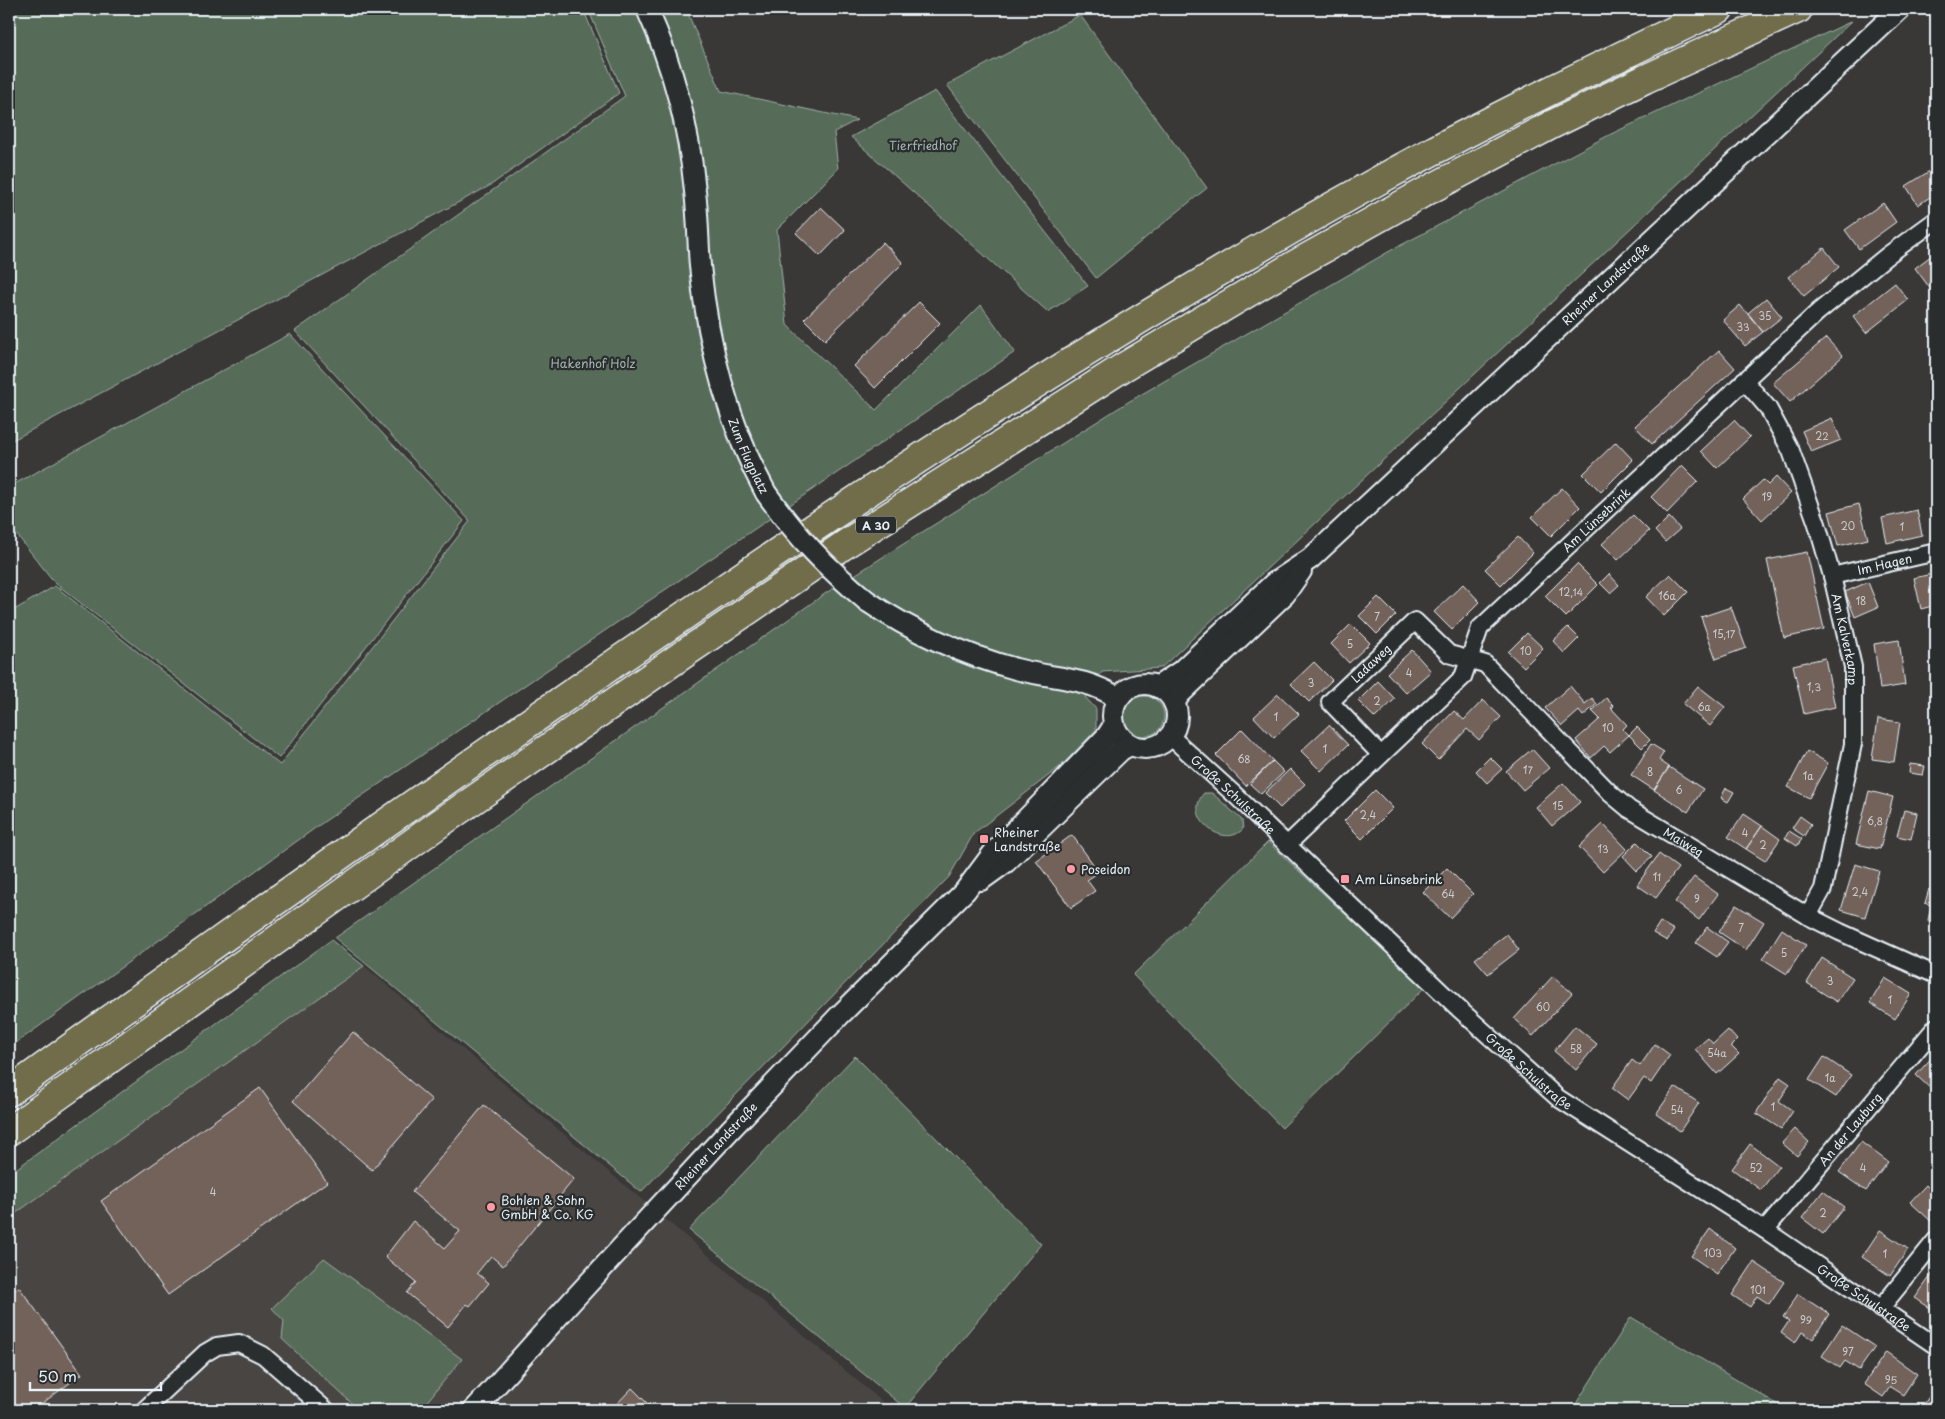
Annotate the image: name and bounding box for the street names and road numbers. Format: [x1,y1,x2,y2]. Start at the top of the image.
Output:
street label: Rheiner Landstraße [1558,238,1653,329]
street label: Zum Flugplatz [724,415,774,497]
street label: Am Lünsebrink [1558,483,1634,556]
road number: A 30 [856,516,896,534]
street label: Im Hagen [1856,549,1914,579]
street label: Am Kalverkamp [1827,591,1862,685]
street label: Ladaweg [1347,639,1395,687]
street label: Große Schulstraße [1187,750,1280,838]
street label: Maiweg [1660,823,1707,861]
street label: Große Schulstraße [1482,1028,1576,1114]
street label: An der Lauburg [1814,1089,1886,1169]
street label: Rheiner Landstraße [670,1098,761,1194]
street label: Große Schulstraße [1814,1259,1915,1335]

